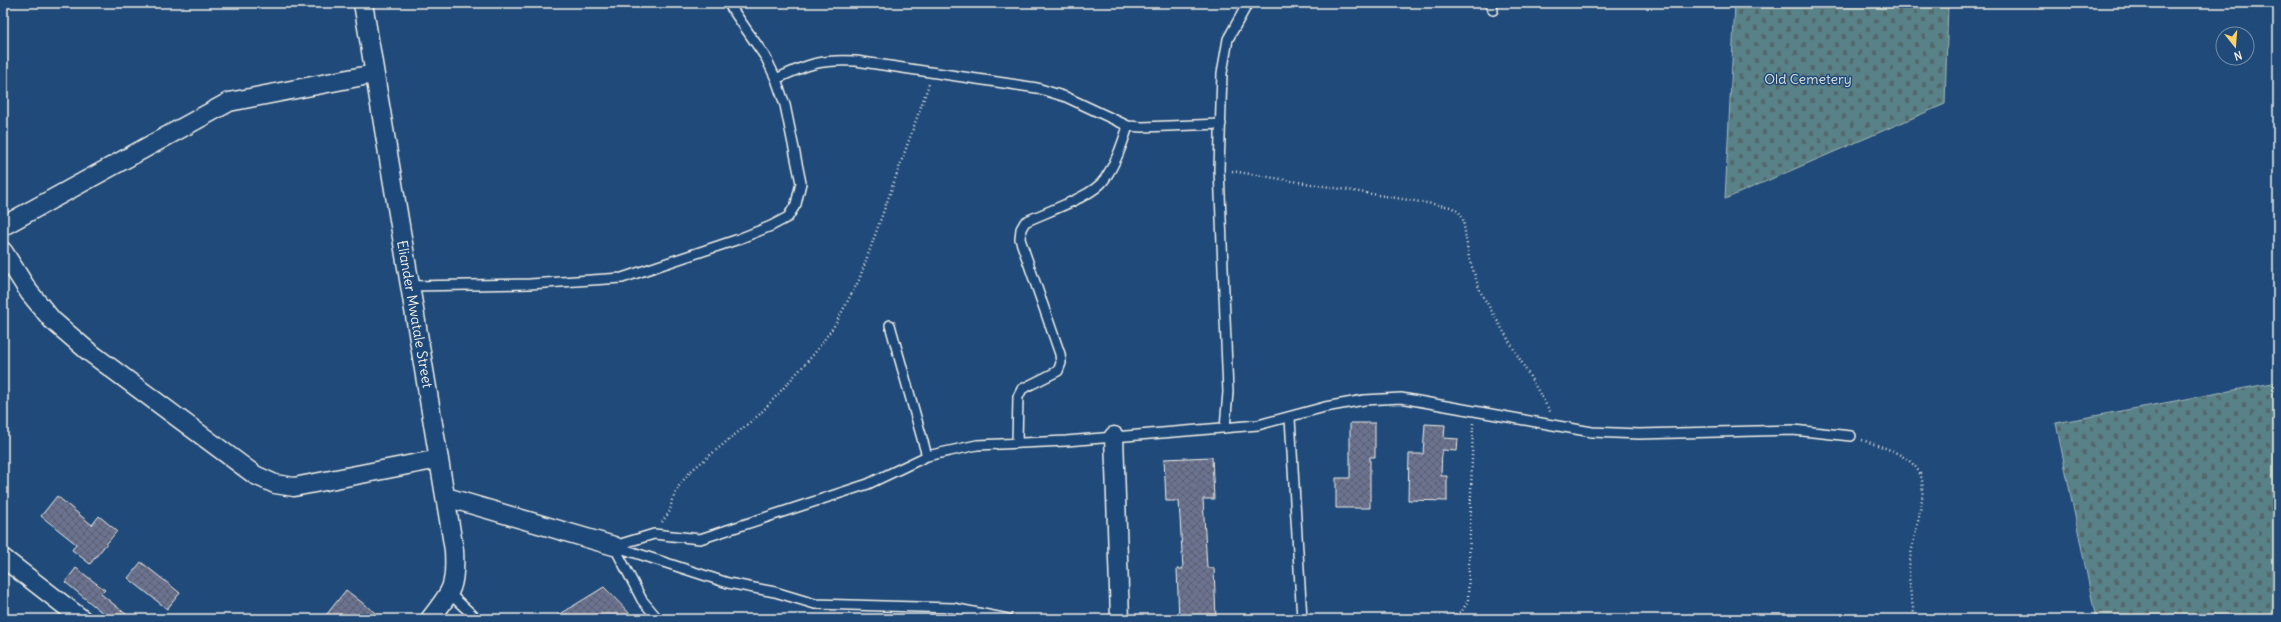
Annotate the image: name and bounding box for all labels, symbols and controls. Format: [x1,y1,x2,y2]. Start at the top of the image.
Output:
north arrow [2215,26,2255,66]
text: N [2232,48,2244,63]
park label: Old Cemetery [1764,70,1852,88]
street label: Eliander Mwatale Street [393,239,437,390]

